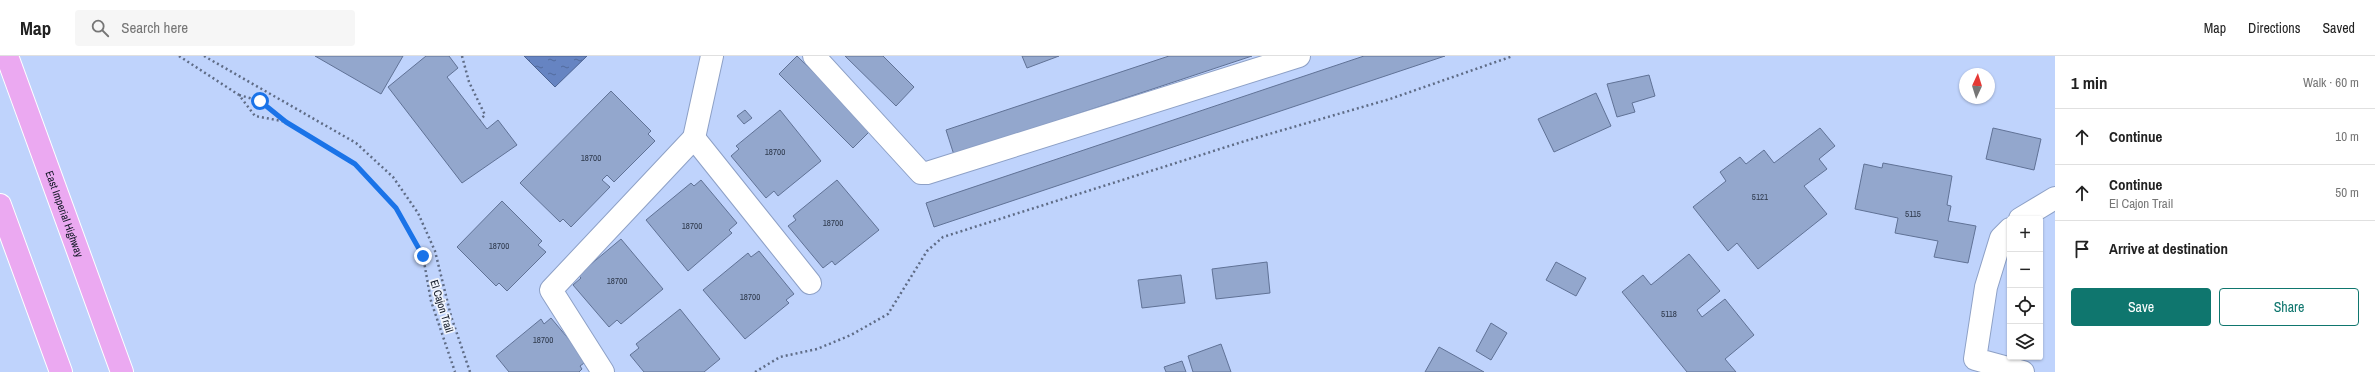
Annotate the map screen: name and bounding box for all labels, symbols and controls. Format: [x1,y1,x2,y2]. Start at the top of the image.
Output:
search box [75,10,355,46]
text: Map [20,15,51,41]
icon: search [89,17,111,39]
text: Search here [121,17,188,38]
text: Map [2204,19,2226,37]
text: Directions [2248,19,2300,37]
text: Saved [2322,19,2355,37]
north arrow [1959,68,1995,104]
text: 1 min [2071,71,2107,94]
text: Walk · 60 m [2303,74,2359,91]
route start [251,92,269,110]
icon: ahead [2071,126,2093,148]
text: Continue [2109,126,2162,147]
text: 10 m [2335,128,2359,145]
house number: 18700 [765,146,785,158]
house number: 18700 [581,152,601,164]
street label: East Imperial Highway [42,169,87,259]
text: Continue [2109,174,2162,195]
icon: ahead [2071,182,2093,204]
text: 50 m [2335,184,2359,201]
house number: 5121 [1752,191,1768,203]
text: El Cajon Trail [2109,195,2173,212]
house number: 5115 [1905,208,1921,220]
map controls [2007,216,2043,360]
button: + [2007,216,2043,252]
house number: 18700 [823,217,843,229]
house number: 18700 [682,220,702,232]
icon: arrive [2071,238,2093,260]
text: Arrive at destination [2109,238,2228,259]
house number: 18700 [489,240,509,252]
route end [414,247,432,265]
button: − [2007,252,2043,288]
house number: 18700 [607,275,627,287]
street label: El Cajon Trail [427,278,457,334]
button: locate [2007,288,2043,324]
button: Save [2071,288,2211,326]
button: Share [2219,288,2359,326]
house number: 18700 [740,291,760,303]
house number: 5118 [1661,308,1677,320]
button: layers [2007,324,2043,360]
house number: 18700 [533,334,553,346]

